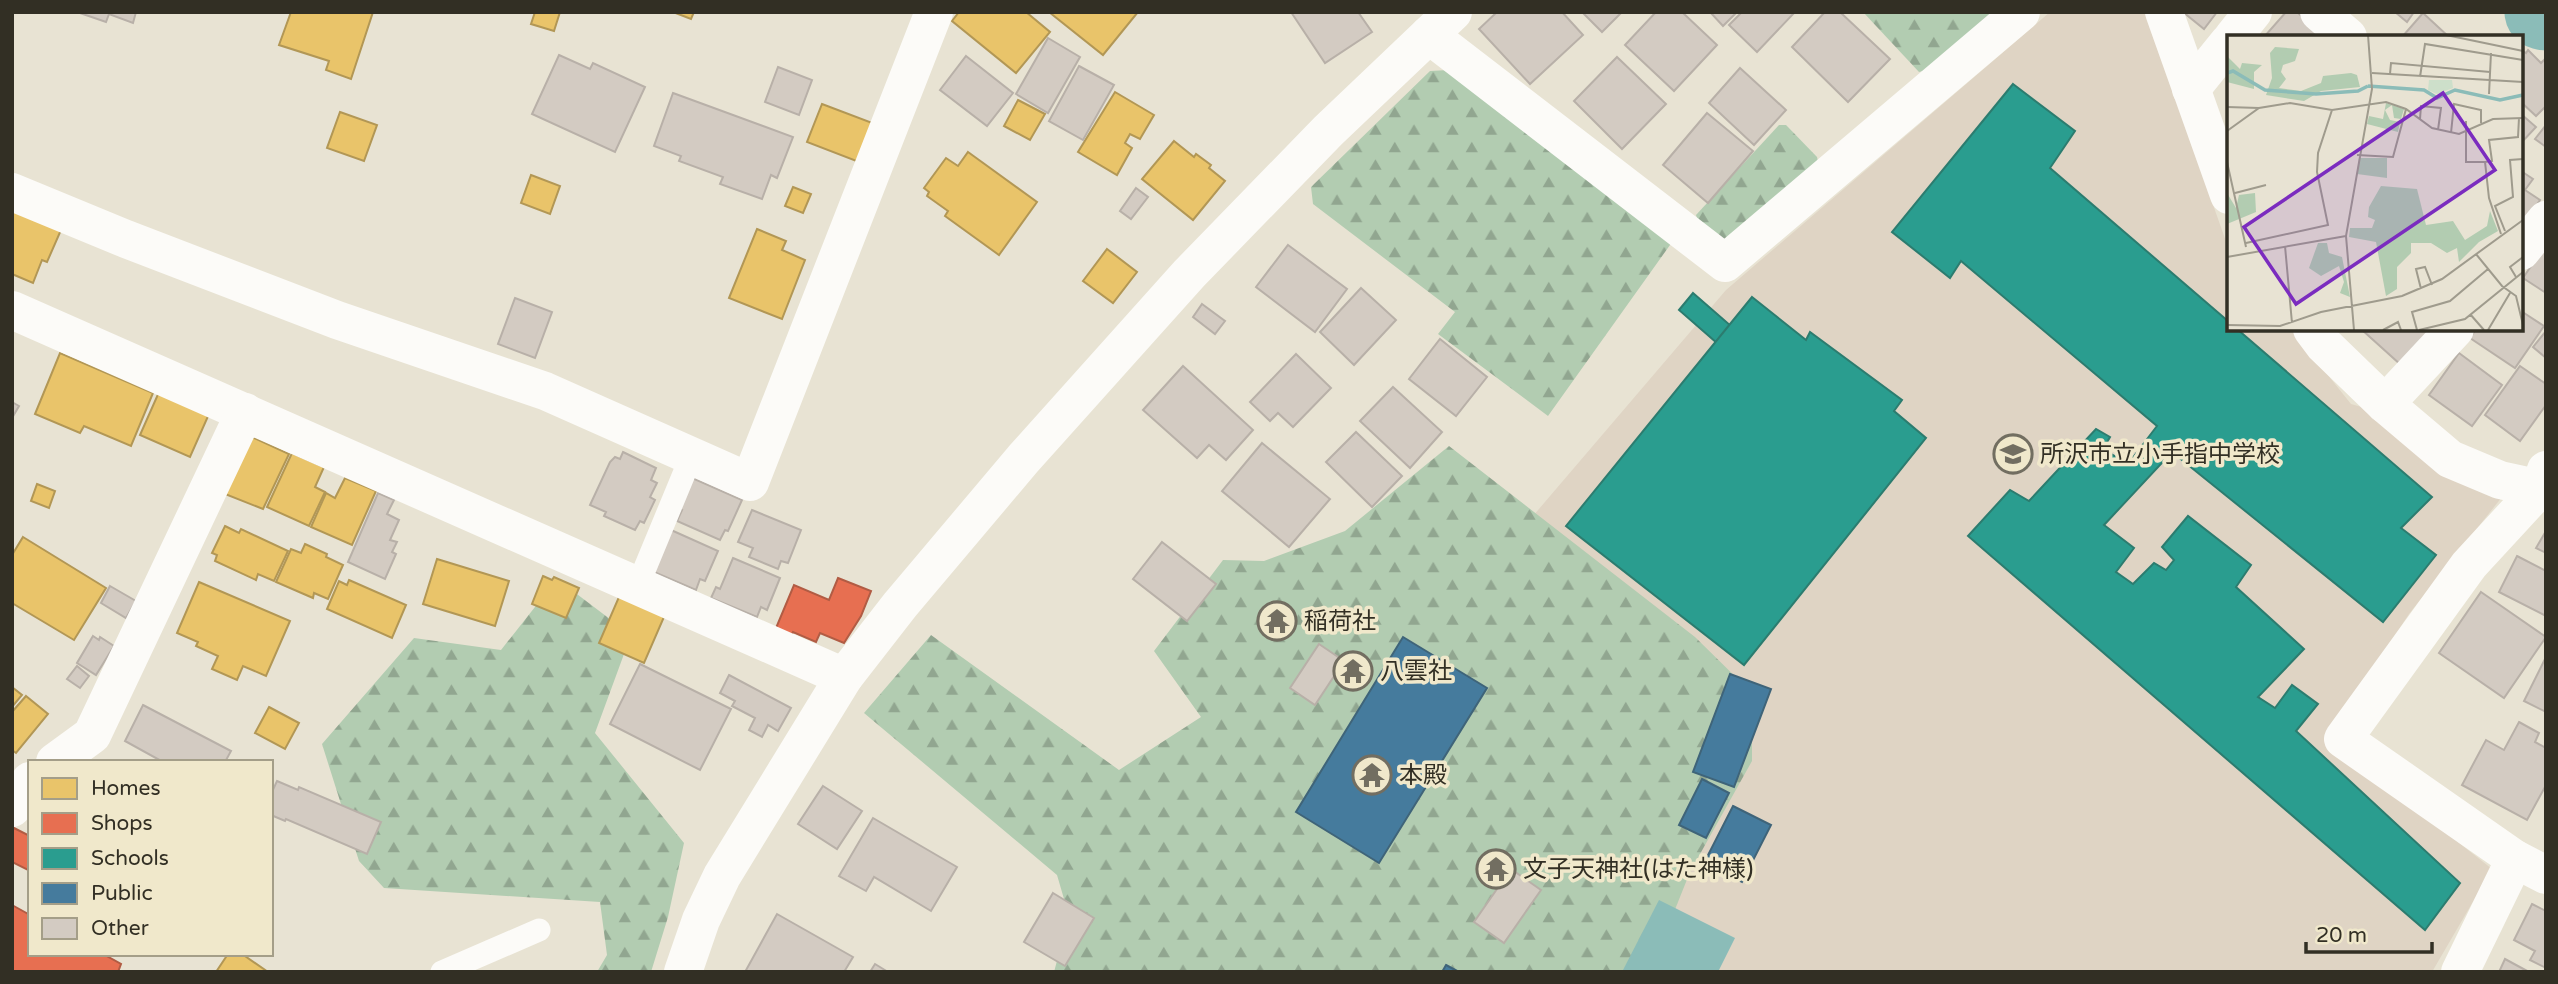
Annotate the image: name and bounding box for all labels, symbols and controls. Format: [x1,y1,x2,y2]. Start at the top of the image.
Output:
inset map [2227,35,2523,331]
school or university icon: 所沢市立小手指中学校 [1992,433,2034,475]
place label: 所沢市立小手指中学校 [2040,440,2280,469]
temple icon: 稲荷社 [1256,600,1298,642]
place label: 稲荷社 [1304,607,1376,636]
temple icon: 八雲社 [1332,650,1374,692]
place label: 八雲社 [1380,657,1452,686]
temple icon: 本殿 [1351,754,1393,796]
legend [28,760,273,956]
place label: 本殿 [1399,761,1447,790]
text: Homes [91,776,161,801]
text: Shops [91,811,153,836]
text: Schools [91,846,169,871]
temple icon: 文子天神社(はた神様) [1475,848,1517,890]
place label: 文子天神社(はた神様) [1523,855,1754,884]
text: Public [91,881,153,906]
scale bar [2306,911,2432,955]
text: Other [91,916,149,941]
text: 20 m [2316,923,2367,948]

